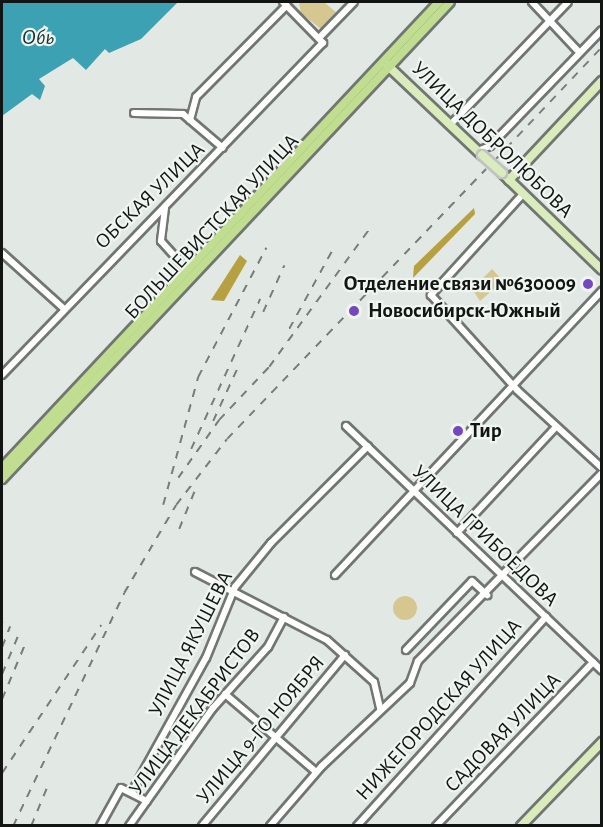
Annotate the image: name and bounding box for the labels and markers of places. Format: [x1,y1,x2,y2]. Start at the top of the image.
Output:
place label: Отделение связи №630009 [343,271,576,297]
marker: Отделение связи №630009 [581,277,595,291]
place label: Новосибирск-Южный [368,298,561,324]
marker: Новосибирск-Южный [345,302,363,320]
place label: Тир [470,418,502,444]
marker: Тир [451,424,465,438]

